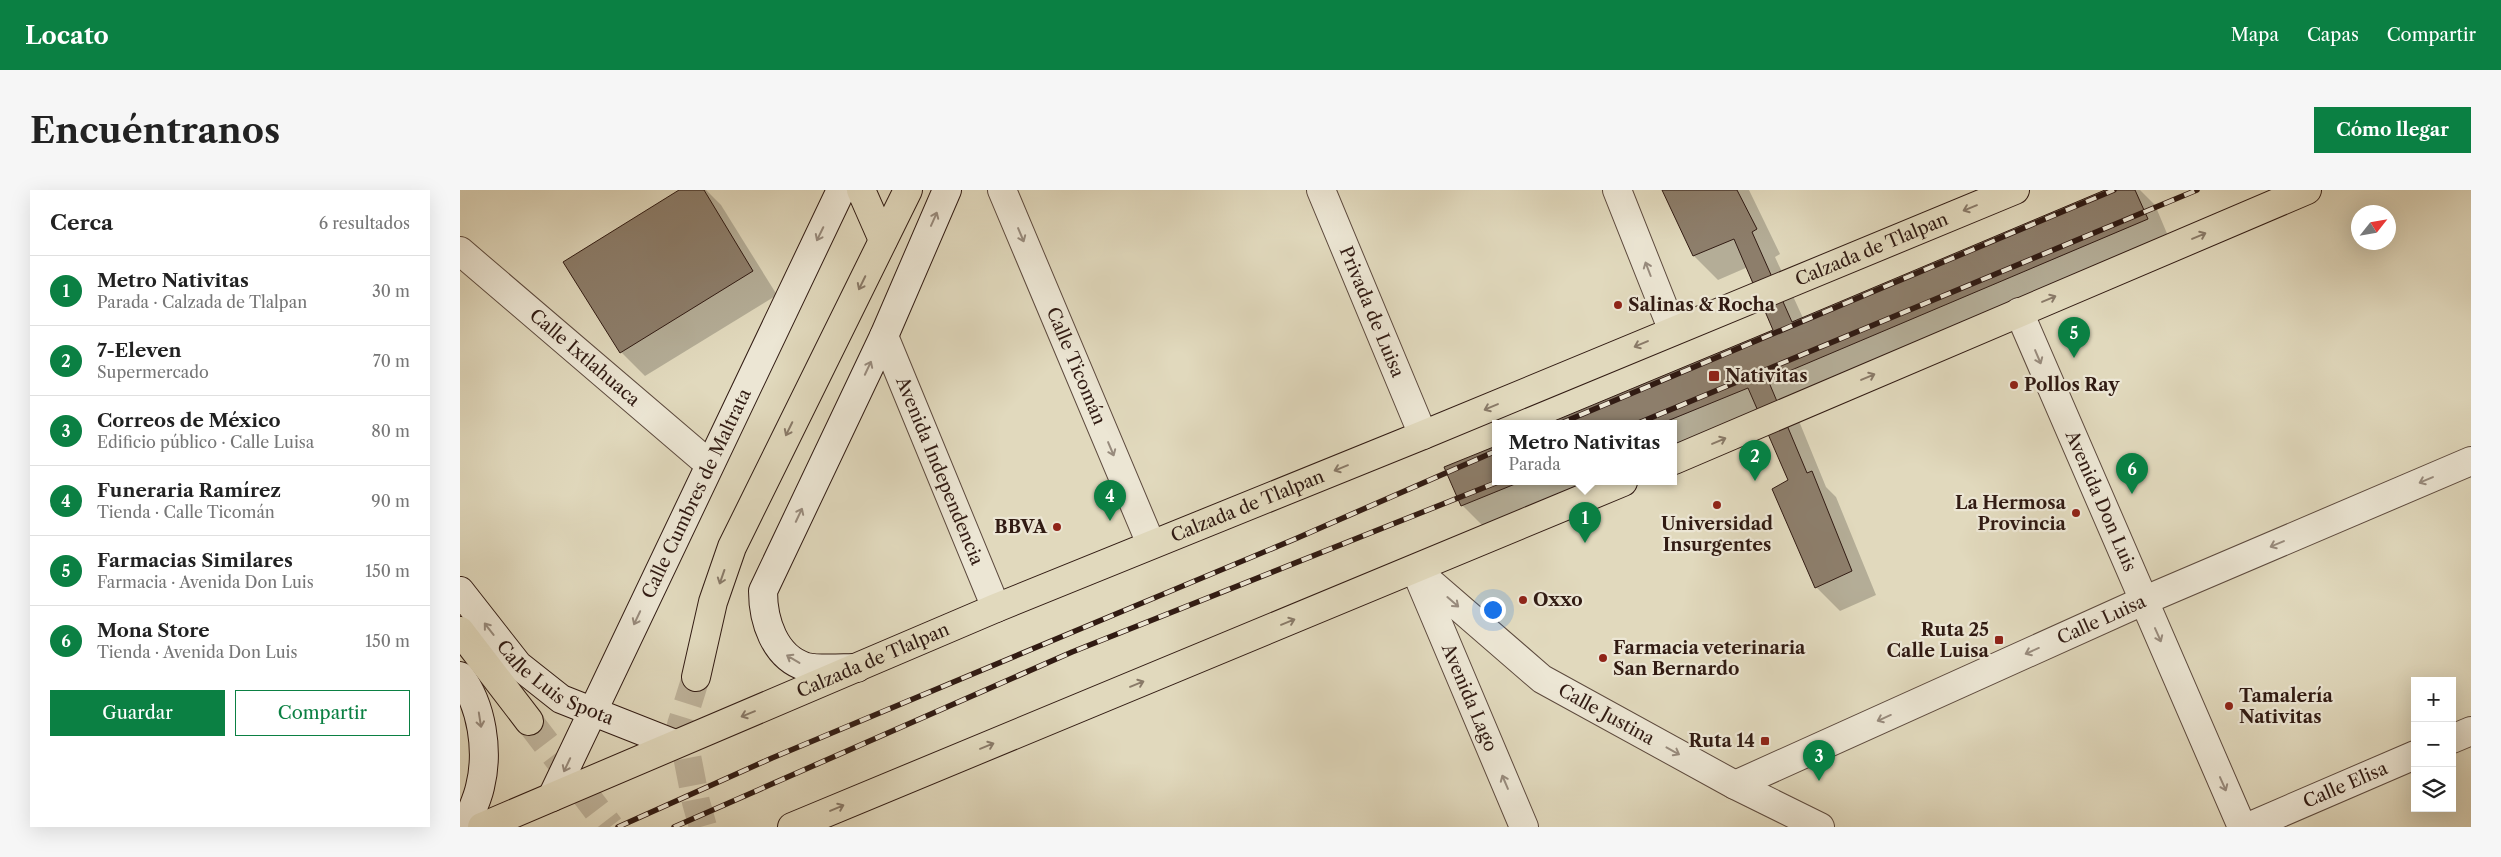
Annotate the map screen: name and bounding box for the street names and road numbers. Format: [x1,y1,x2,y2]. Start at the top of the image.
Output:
street label: Calzada de Tlalpan [1792,208,1951,291]
street label: Privada de Luisa [1335,243,1409,381]
street label: Calle Ixtlahuaca [525,304,645,411]
street label: Calle Ticomán [1042,304,1111,428]
street label: Avenida Independencia [891,373,988,569]
street label: Calle Cumbres de Maltrata [637,385,756,602]
street label: Avenida Don Luis [2060,426,2141,575]
street label: Calzada de Tlalpan [1167,465,1327,547]
street label: Calle Luisa [2054,590,2150,649]
street label: Calzada de Tlalpan [793,618,953,703]
street label: Calle Luis Spota [492,636,617,730]
street label: Avenida Lago [1436,639,1502,755]
street label: Calle Justina [1554,679,1659,750]
street label: Calle Elisa [2300,757,2391,813]

